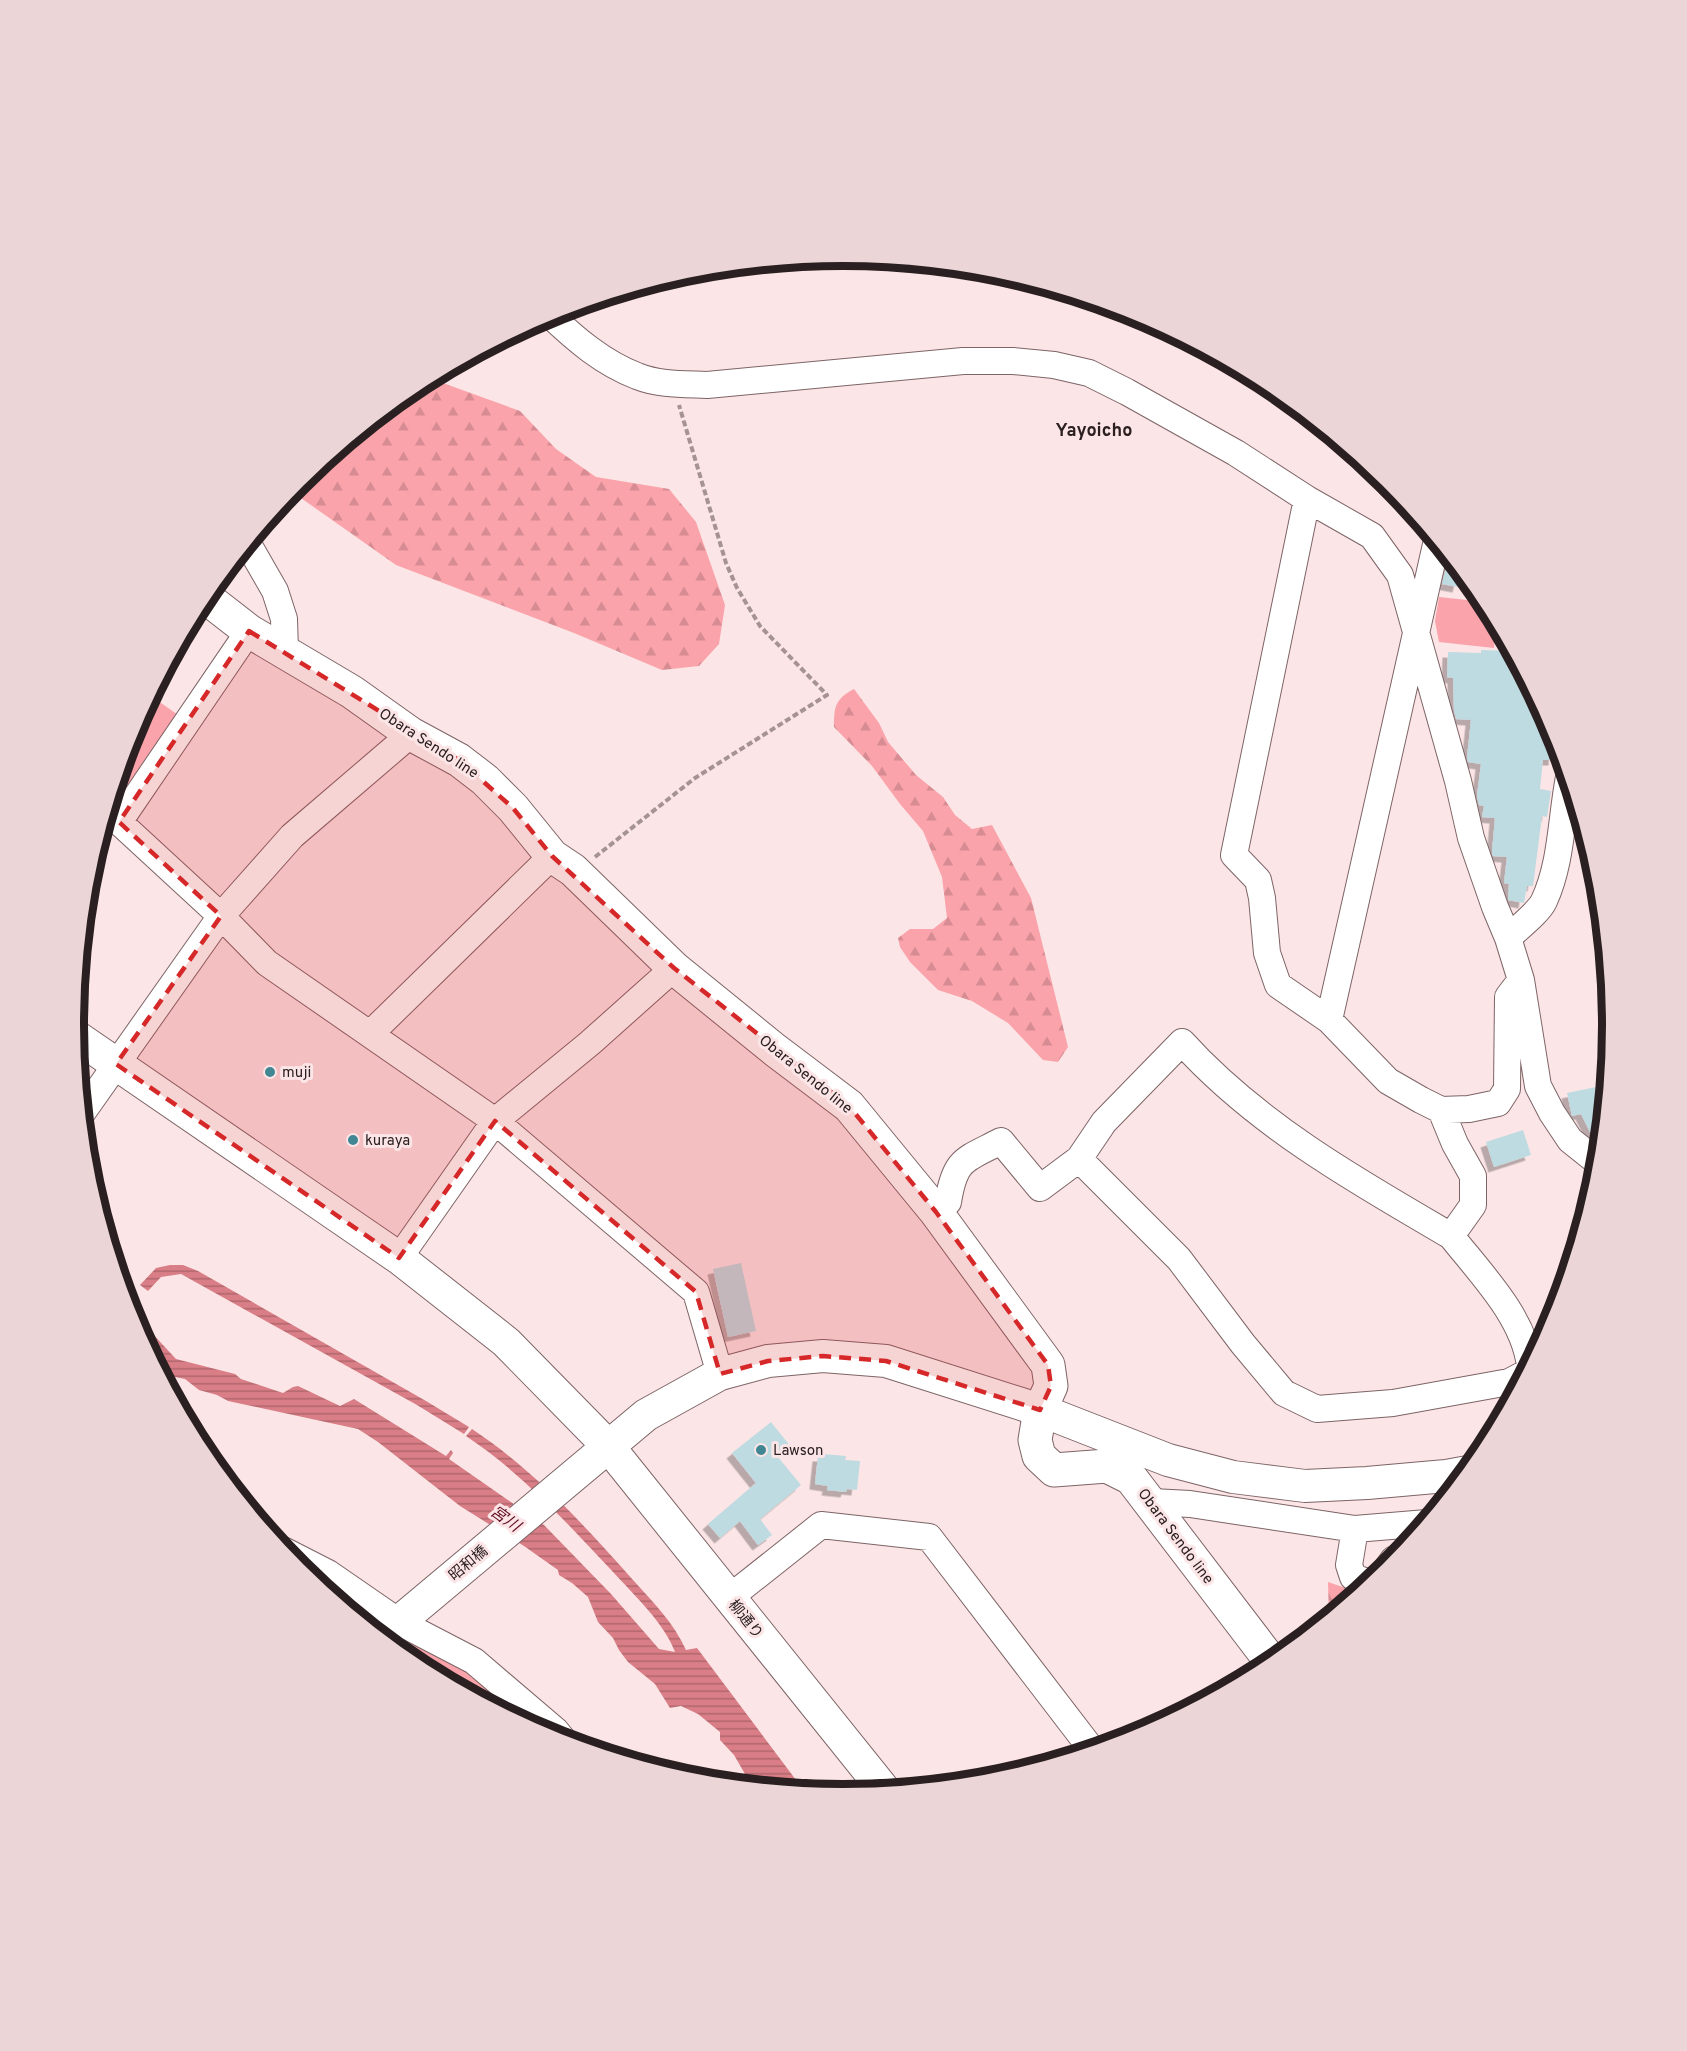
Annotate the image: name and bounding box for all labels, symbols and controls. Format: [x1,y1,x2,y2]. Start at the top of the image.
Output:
district label: Yayoicho [1056,420,1132,443]
street label: Obara Sendo line [375,705,482,784]
street label: Obara Sendo line [754,1032,856,1119]
place label: muji [282,1064,311,1083]
marker: muji [263,1065,277,1079]
place label: kuraya [365,1132,410,1151]
marker: kuraya [346,1133,360,1147]
place label: Lawson [773,1442,823,1461]
marker: Lawson [754,1443,768,1457]
street label: Obara Sendo line [1133,1485,1217,1589]
water label: 宮川 [486,1502,525,1538]
street label: 昭和橋 [446,1542,492,1586]
street label: 柳通り [723,1596,766,1643]

